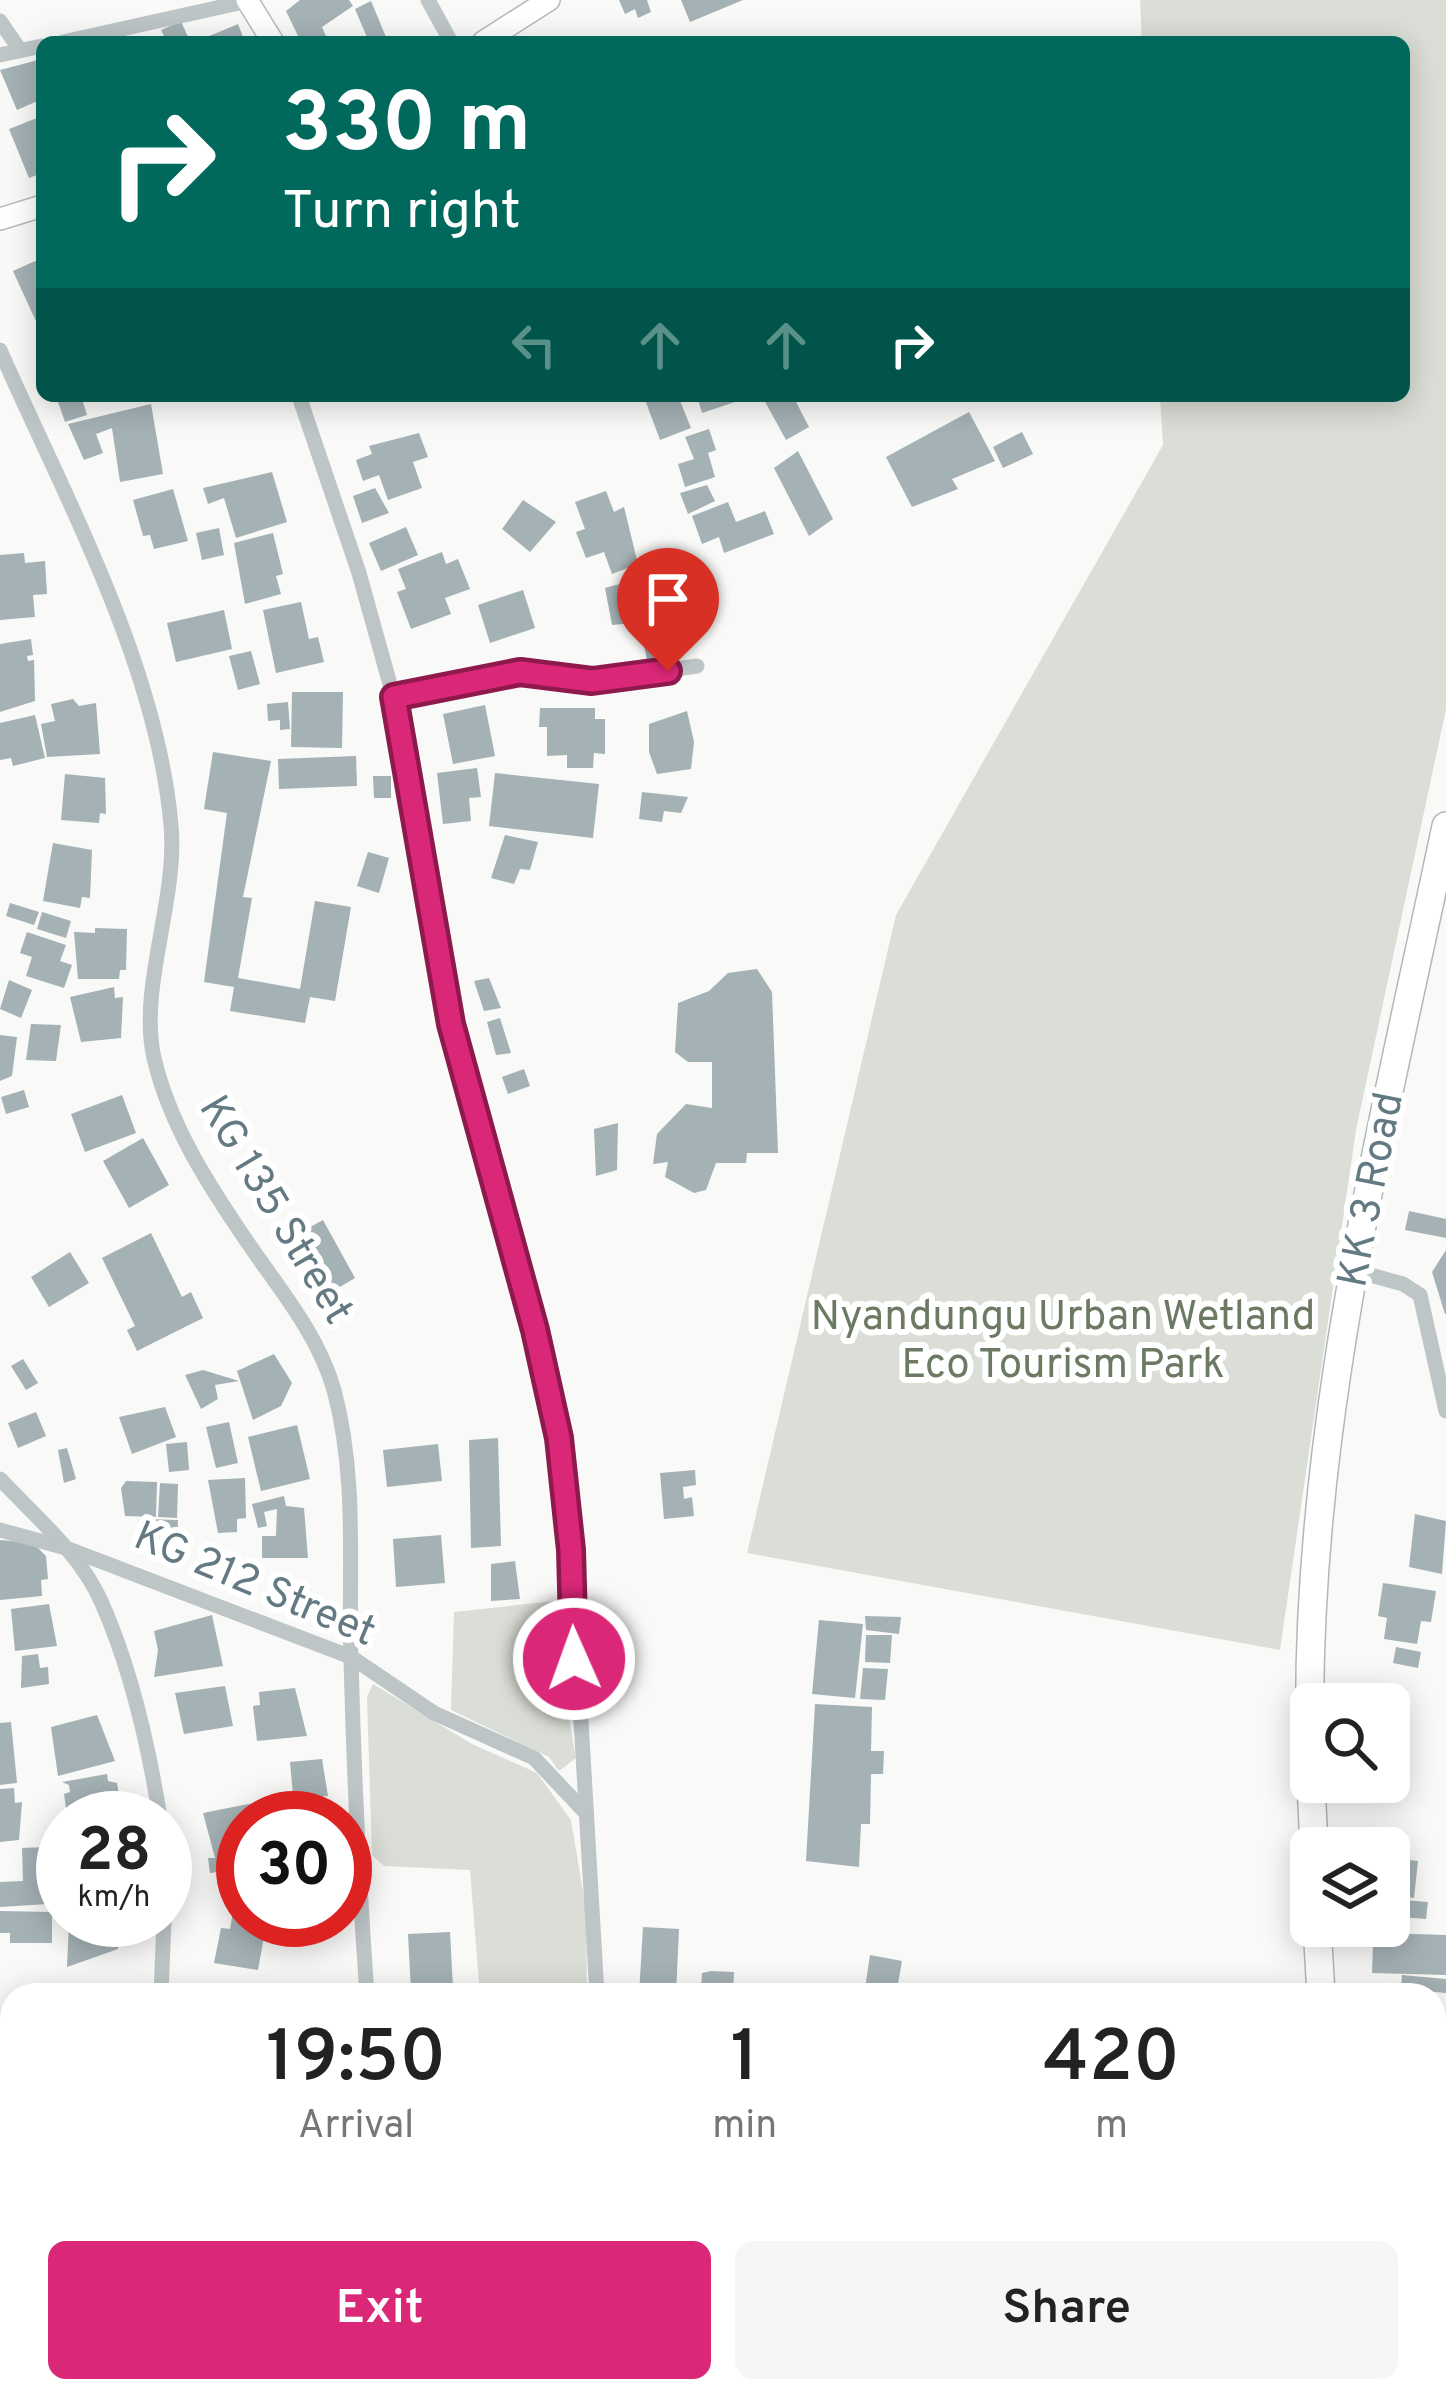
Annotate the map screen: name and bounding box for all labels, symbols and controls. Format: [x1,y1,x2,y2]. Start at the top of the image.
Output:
text: 330 m [282,75,531,181]
icon: right [84,84,240,240]
text: Turn right [282,179,521,248]
icon: left [501,312,567,378]
icon: ahead [627,312,693,378]
icon: ahead [753,312,819,378]
icon: right [879,312,945,378]
pin [617,548,719,671]
icon: arrive [635,566,701,632]
street label: KG 135 Street [185,1087,363,1335]
street label: KK 3 Road [1328,1088,1418,1292]
park label: Nyandungu Urban Wetland Eco Tourism Park [811,1292,1315,1393]
street label: KG 212 Street [125,1511,383,1661]
position arrow [511,1596,637,1722]
map controls [1290,1683,1410,1947]
button: search [1290,1683,1410,1803]
speed limit sign: 30 [216,1791,372,1947]
text: 28 [77,1816,151,1892]
button: layers [1290,1827,1410,1947]
text: km/h [78,1880,150,1917]
text: 19:50 [266,2015,446,2107]
text: 1 [731,2015,759,2107]
text: 420 [1043,2015,1180,2107]
text: Arrival [298,2103,414,2152]
text: min [712,2103,777,2152]
text: m [1095,2103,1128,2152]
button: Exit [48,2241,711,2379]
button: Share [735,2241,1398,2379]

